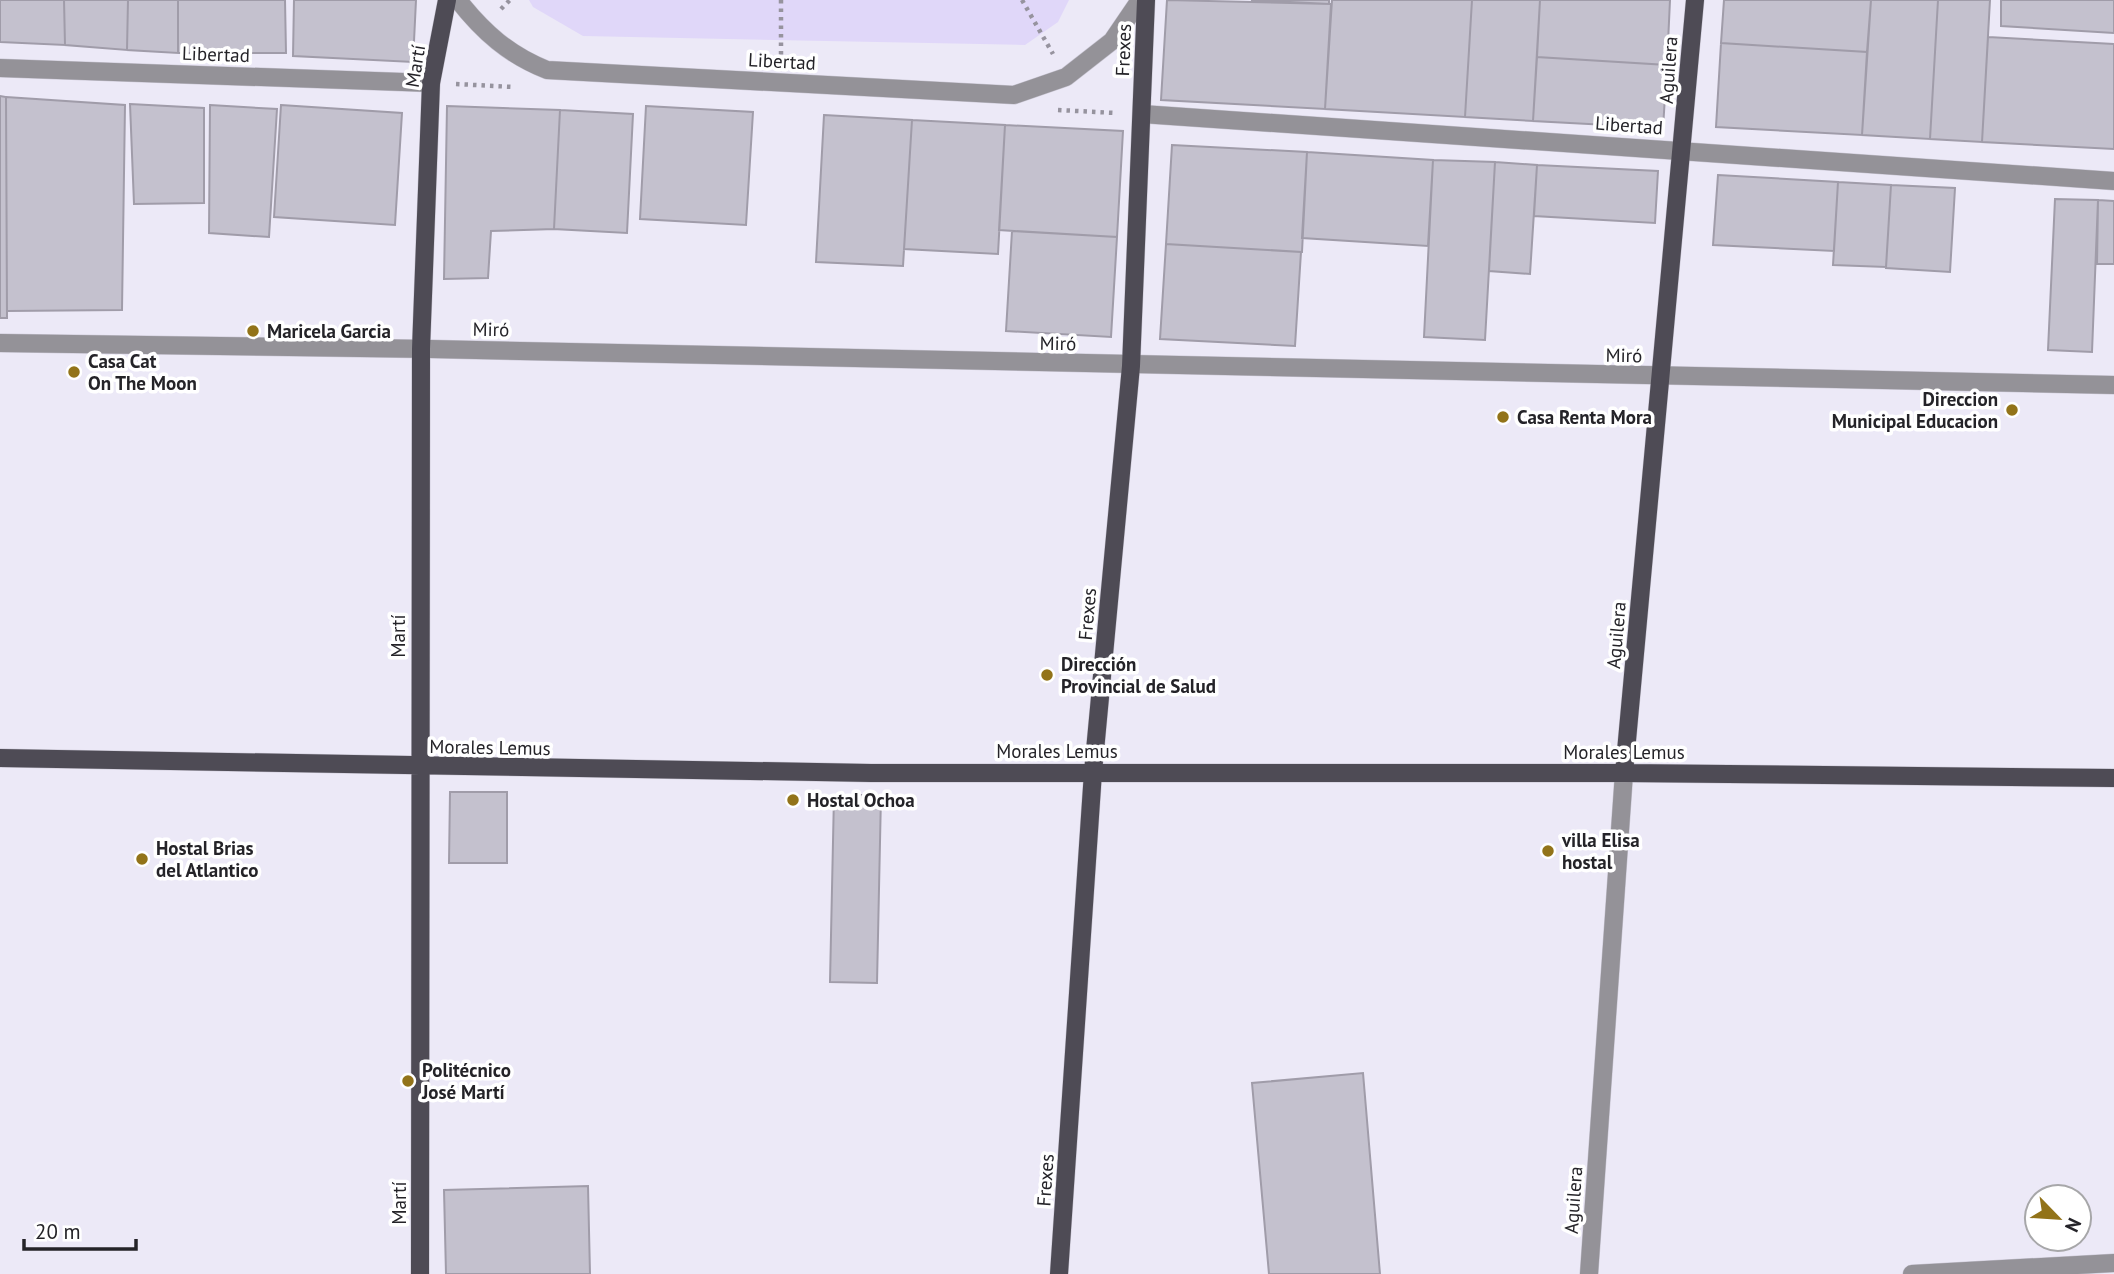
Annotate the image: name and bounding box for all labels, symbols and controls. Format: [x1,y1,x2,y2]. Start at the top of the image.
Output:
street label: Frexes [1110,23,1136,77]
street label: Aguilera [1654,35,1682,105]
street label: Libertad [182,41,250,67]
street label: Martí [400,43,430,89]
street label: Libertad [747,47,817,75]
street label: Libertad [1594,111,1664,139]
street label: Miró [472,317,510,341]
place label: Maricela Garcia [267,319,391,343]
marker: Maricela Garcia [245,323,261,339]
street label: Miró [1039,331,1077,355]
street label: Miró [1605,343,1643,367]
place label: Casa Cat On The Moon [88,349,197,395]
marker: Casa Cat On The Moon [66,364,82,380]
place label: Direccion Municipal Educacion [1832,387,1998,433]
marker: Direccion Municipal Educacion [2004,402,2020,418]
place label: Casa Renta Mora [1517,405,1652,429]
marker: Casa Renta Mora [1495,409,1511,425]
street label: Frexes [1073,587,1101,641]
street label: Aguilera [1601,600,1631,670]
street label: Martí [386,614,410,658]
place label: Dirección Provincial de Salud [1061,652,1216,698]
marker: Dirección Provincial de Salud [1039,667,1055,683]
street label: Morales Lemus [429,734,551,760]
street label: Morales Lemus [996,739,1118,763]
street label: Morales Lemus [1563,740,1685,764]
place label: Hostal Ochoa [807,788,915,812]
marker: Hostal Ochoa [785,792,801,808]
place label: villa Elisa hostal [1561,828,1640,874]
place label: Hostal Brias del Atlantico [156,836,258,882]
marker: villa Elisa hostal [1540,843,1556,859]
marker: Hostal Brias del Atlantico [134,851,150,867]
place label: Politécnico José Martí [421,1058,511,1104]
marker: Politécnico José Martí [400,1073,416,1089]
street label: Frexes [1031,1153,1059,1207]
street label: Aguilera [1559,1165,1587,1235]
street label: Martí [387,1181,411,1225]
north arrow [2023,1183,2093,1253]
scale bar [24,1208,136,1252]
text: N [2060,1214,2087,1236]
text: 20 m [35,1218,81,1245]

